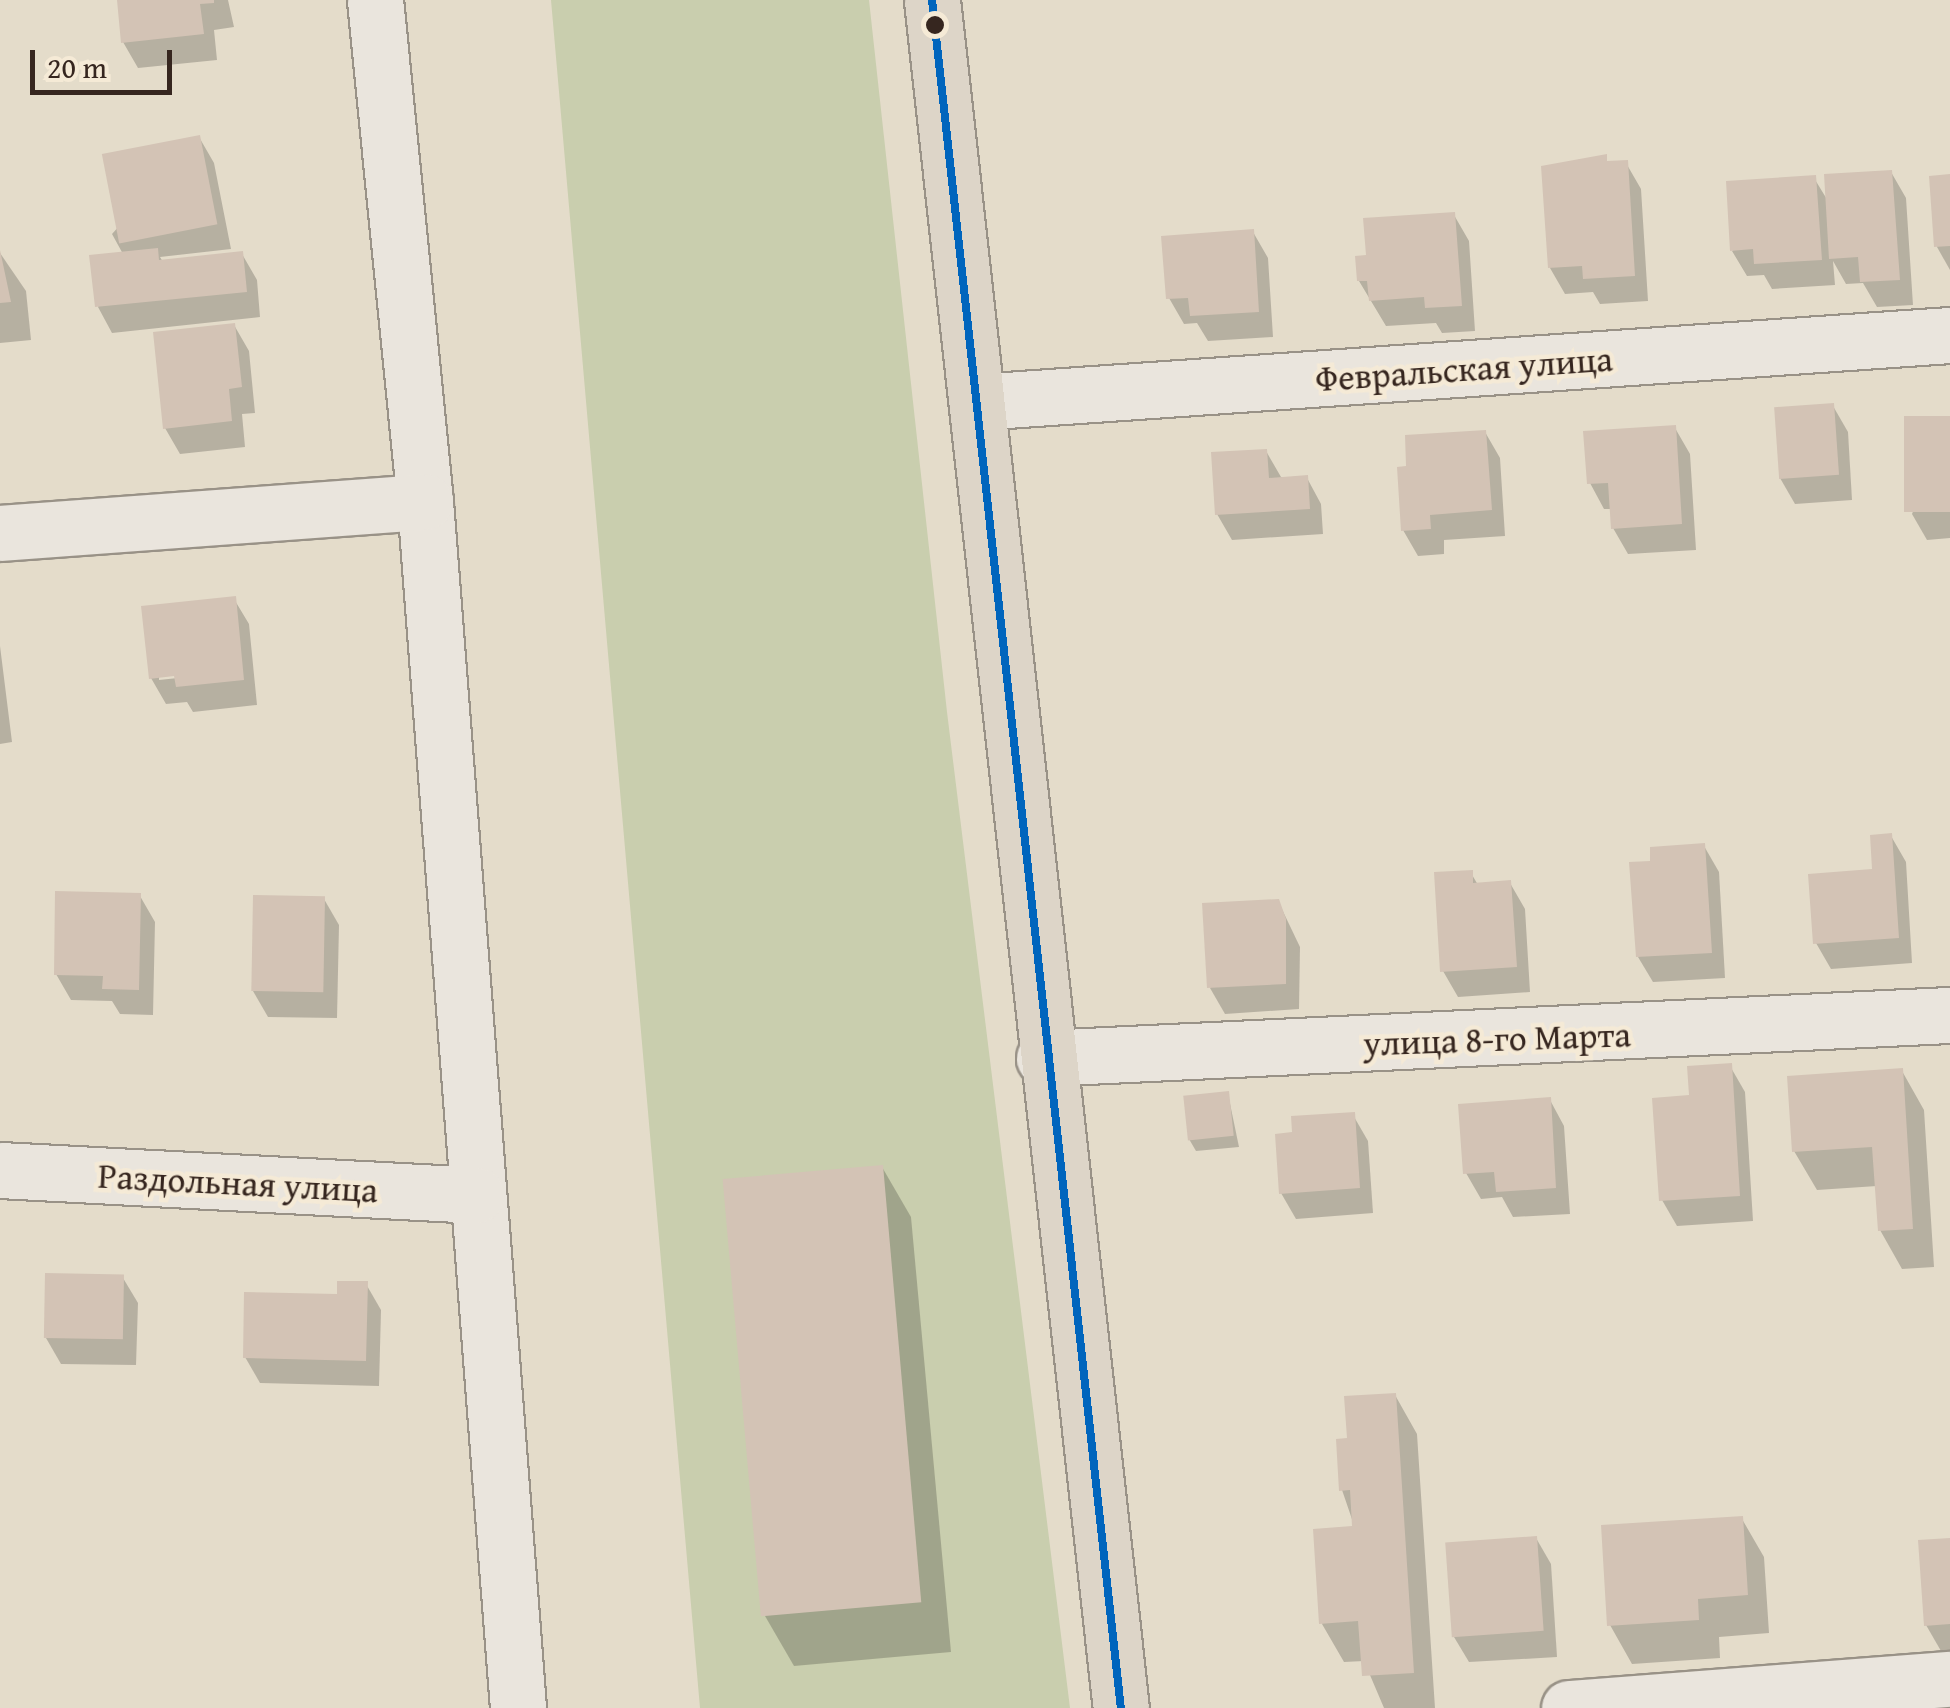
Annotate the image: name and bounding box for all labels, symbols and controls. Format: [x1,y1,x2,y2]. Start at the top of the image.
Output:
unlabelled marker [925,15,945,35]
scale bar [35,30,178,92]
text: 20 m [47,45,107,89]
street label: Февральская улица [1314,338,1614,400]
street label: улица 8-го Марта [1362,1013,1632,1065]
street label: Раздольная улица [97,1155,379,1211]

